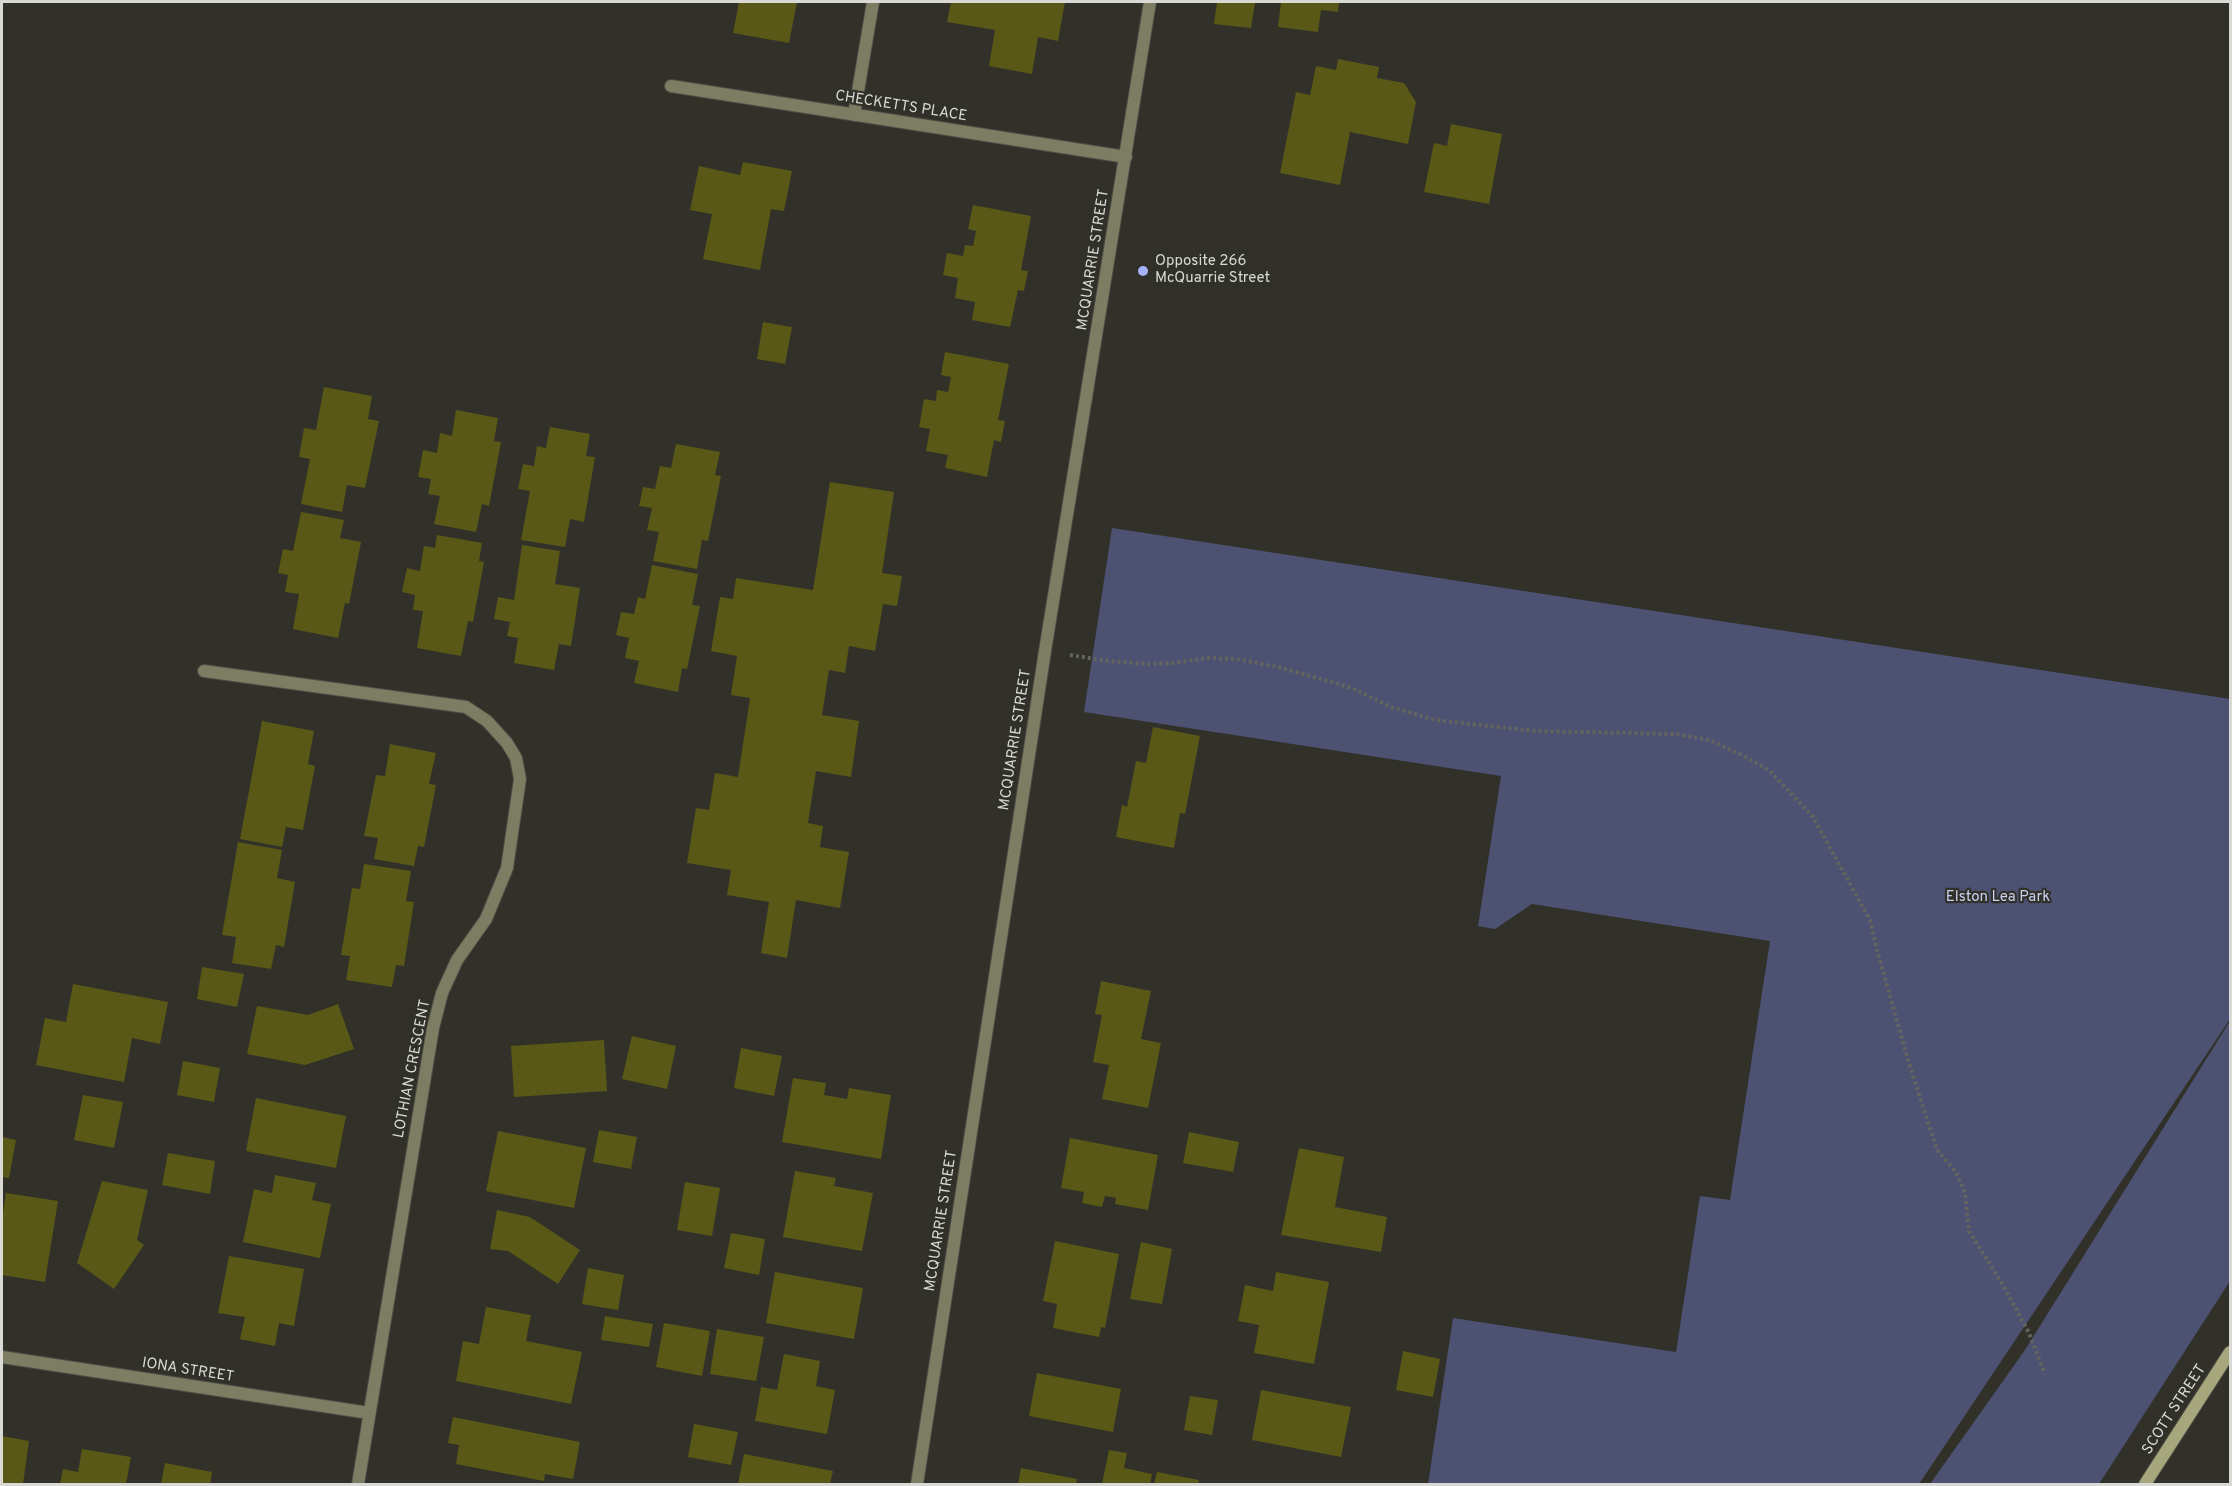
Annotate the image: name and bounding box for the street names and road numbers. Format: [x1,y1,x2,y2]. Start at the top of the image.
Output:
street label: CHECKETTS PLACE [834,88,968,126]
street label: MCQUARRIE STREET [1074,188,1114,332]
street label: MCQUARRIE STREET [996,668,1036,812]
street label: LOTHIAN CRESCENT [391,998,435,1140]
street label: MCQUARRIE STREET [922,1149,962,1293]
street label: IONA STREET [141,1355,235,1387]
street label: SCOTT STREET [2139,1362,2211,1458]

